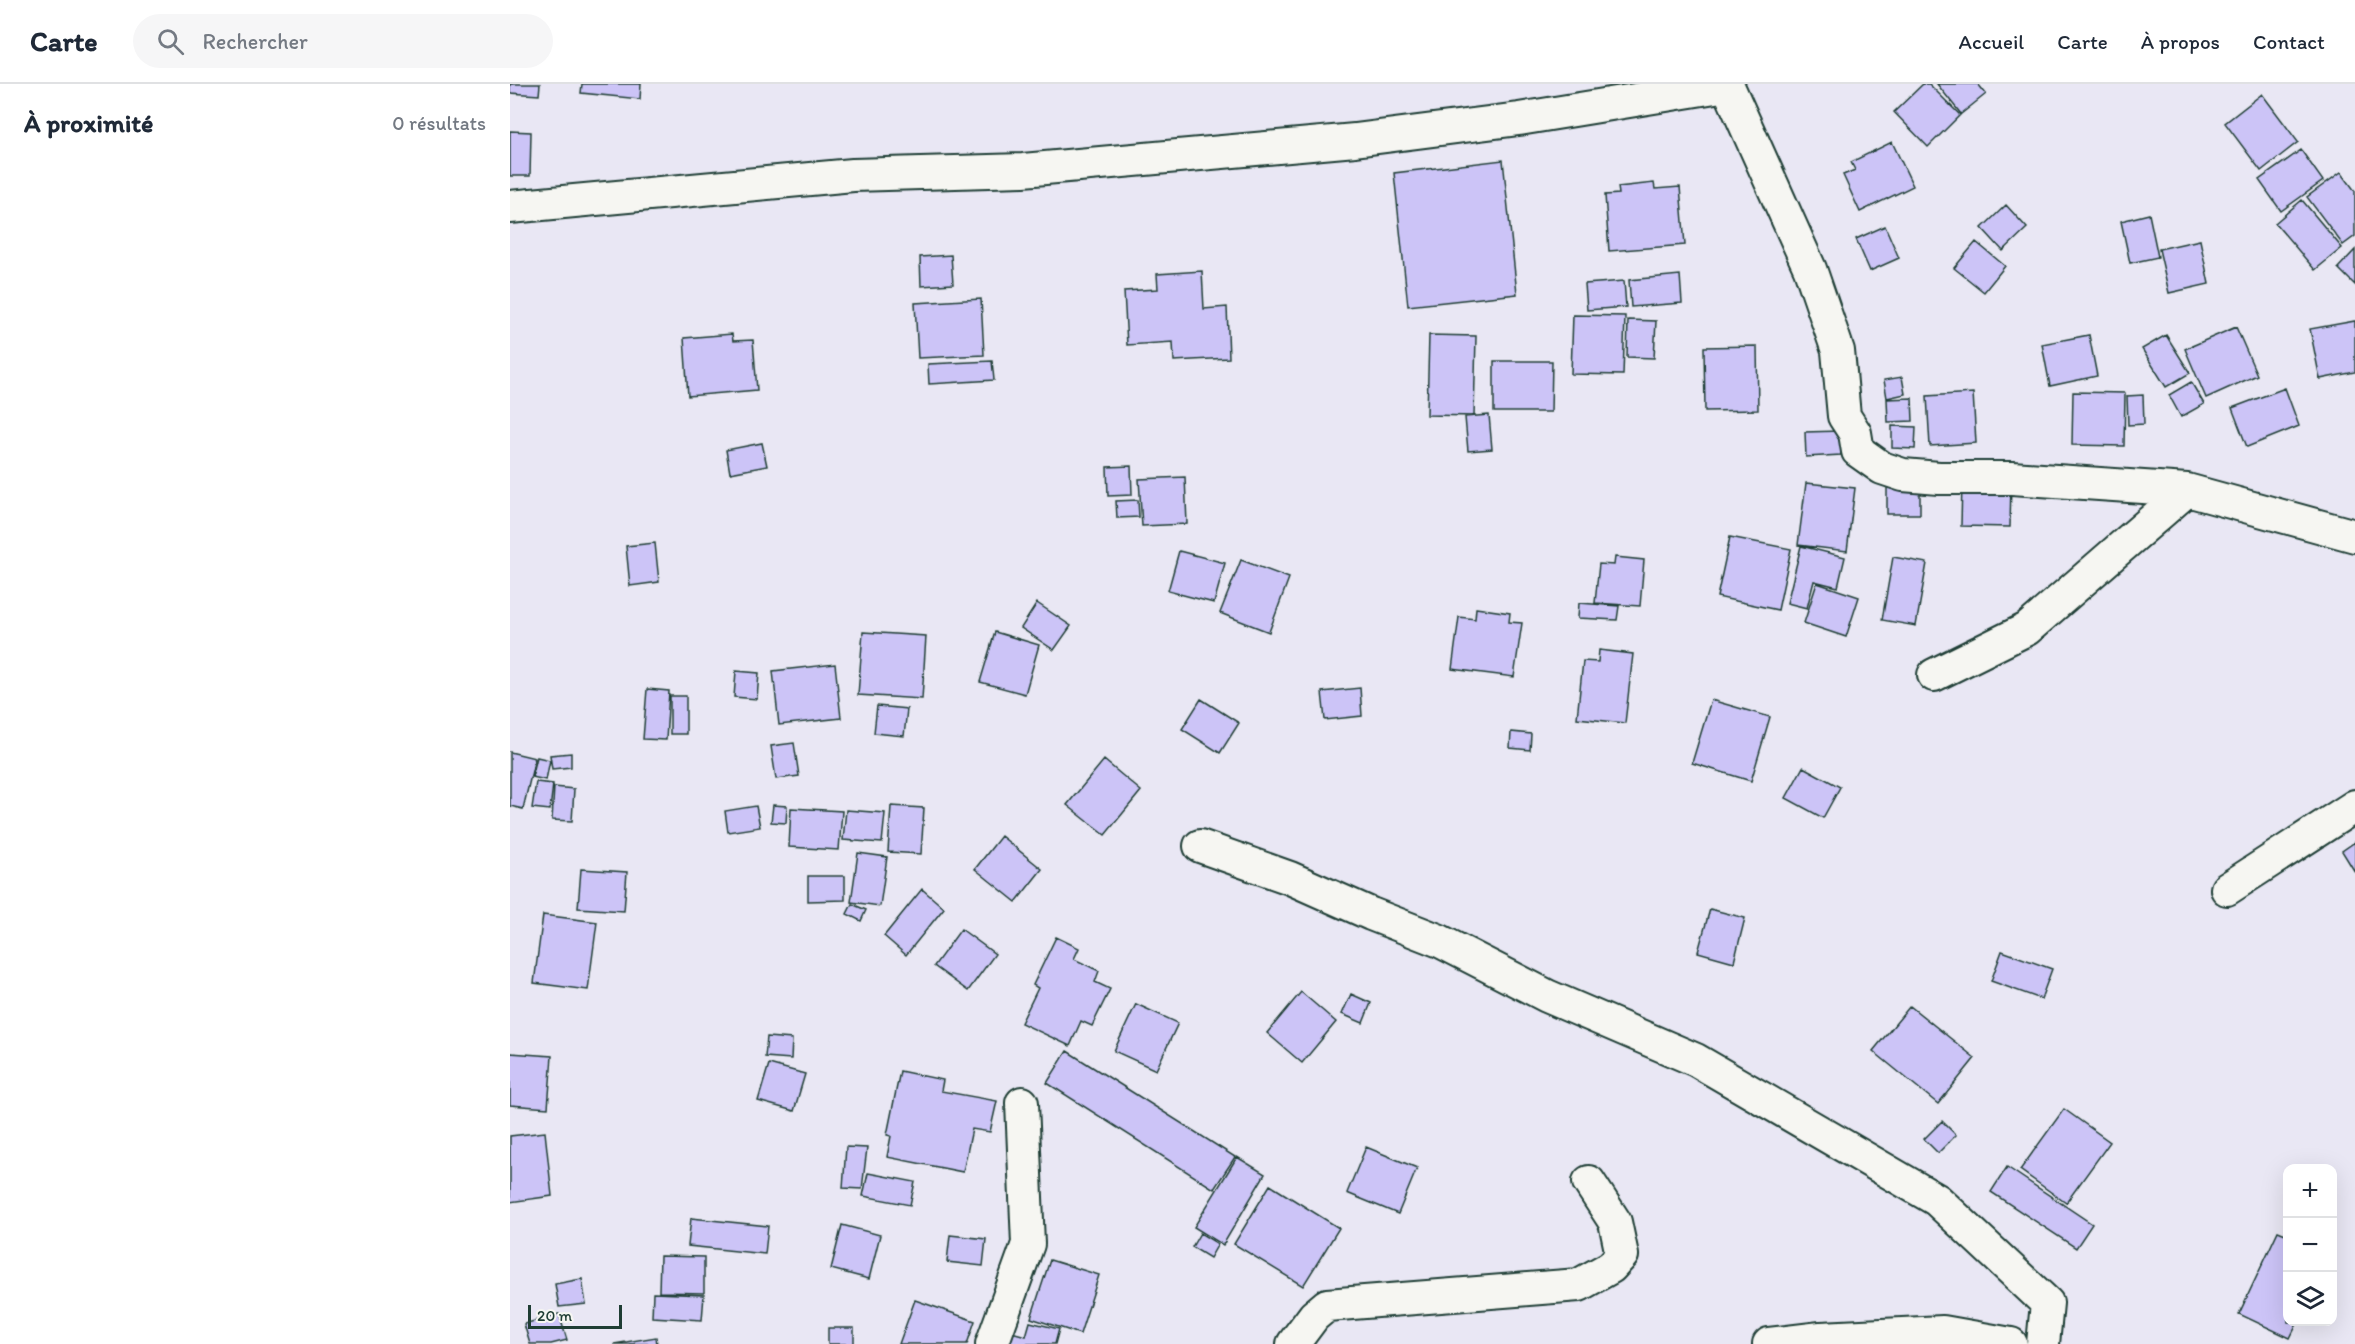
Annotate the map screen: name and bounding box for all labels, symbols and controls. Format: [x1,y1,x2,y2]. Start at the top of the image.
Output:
search box [133,14,553,68]
text: Carte [30,24,97,58]
icon: search [154,25,187,58]
text: Rechercher [202,28,308,55]
text: Accueil [1959,29,2024,54]
text: Carte [2057,29,2108,54]
text: À propos [2141,29,2220,54]
text: Contact [2253,29,2325,54]
text: À proximité [24,107,153,139]
text: 0 résultats [392,111,486,135]
map controls [2283,1164,2337,1326]
button: + [2283,1164,2337,1218]
button: − [2283,1218,2337,1272]
button: layers [2283,1272,2337,1326]
scale bar [528,1302,622,1330]
text: 20 m [537,1306,572,1325]

